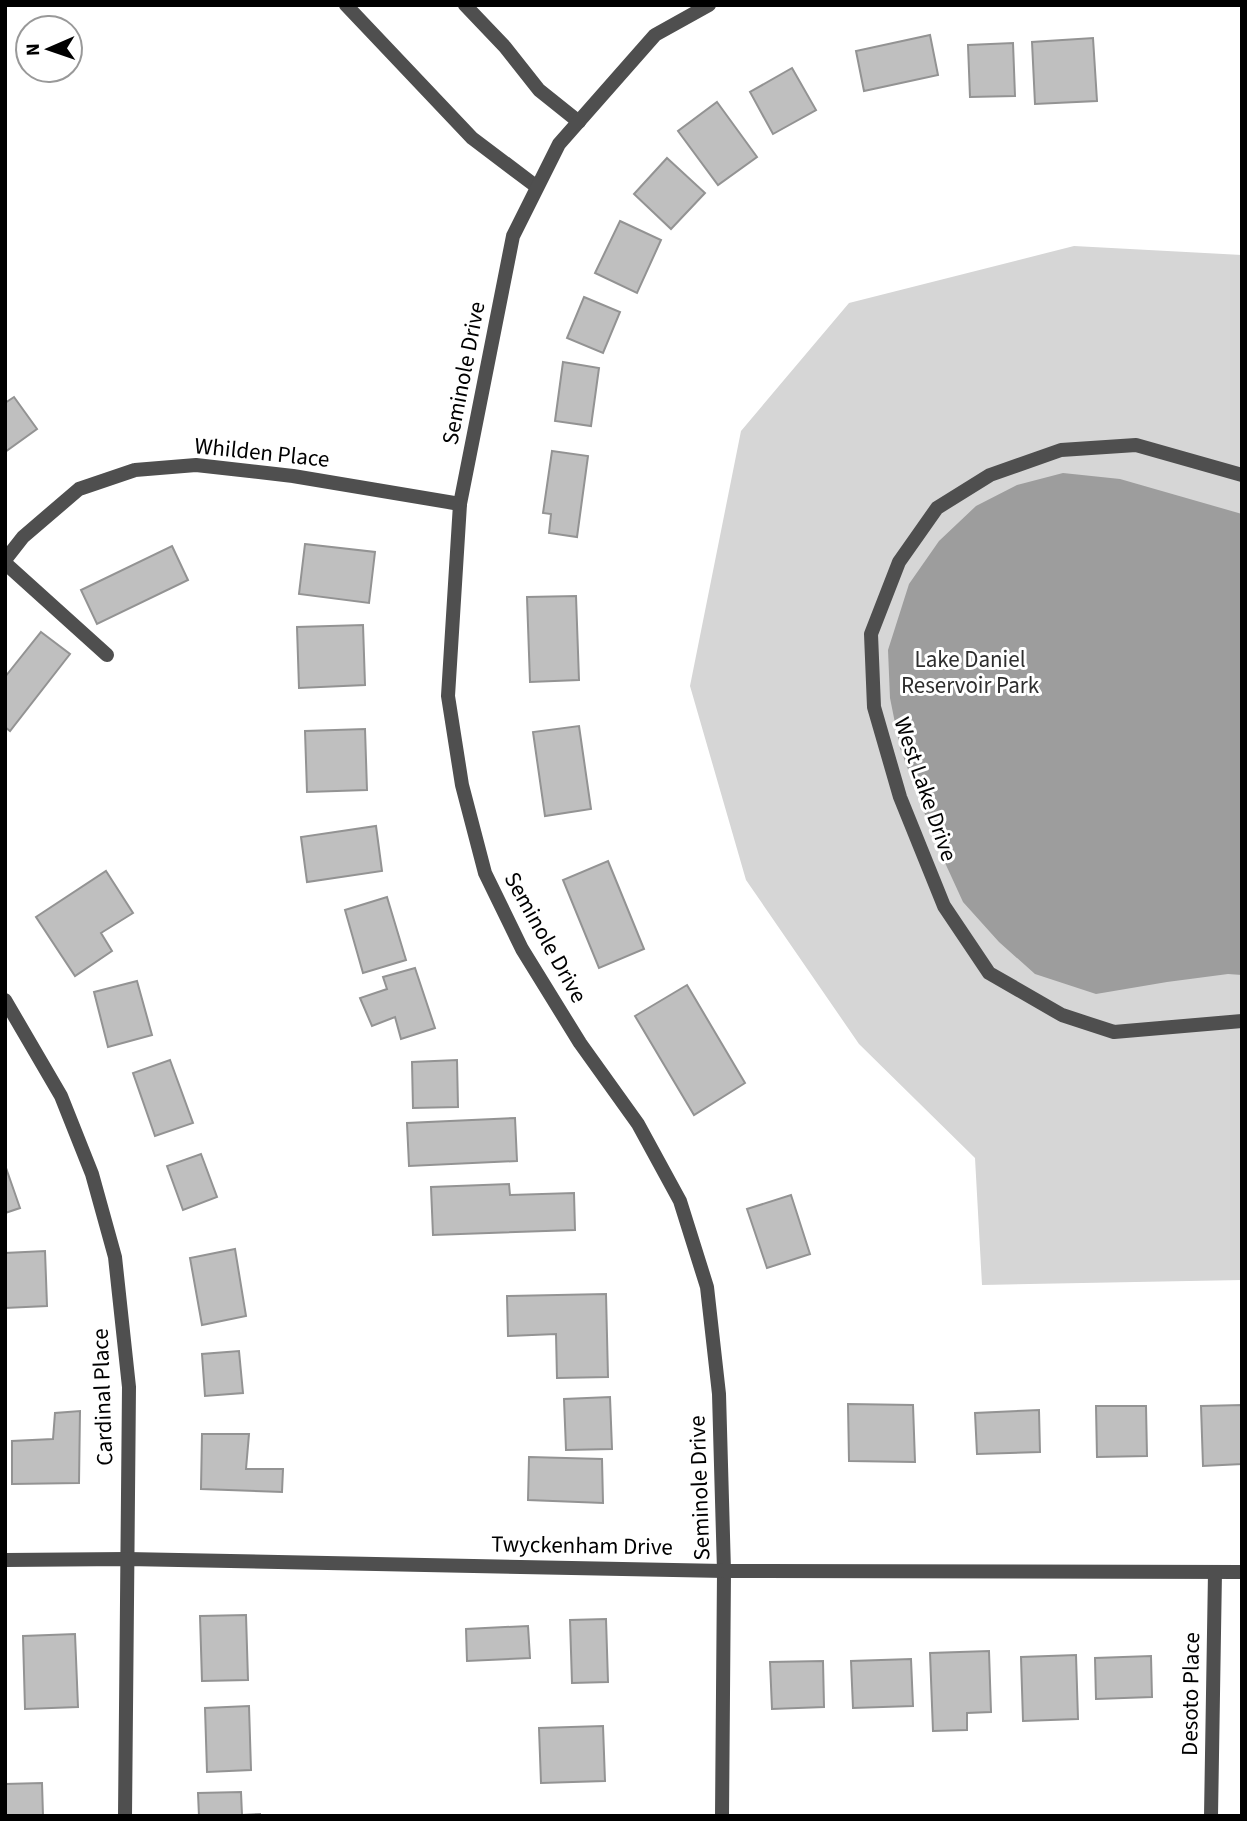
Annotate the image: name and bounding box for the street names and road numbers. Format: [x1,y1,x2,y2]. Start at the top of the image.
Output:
street label: Seminole Drive [433,299,494,448]
street label: Whilden Place [193,429,331,476]
street label: West Lake Drive [885,713,966,866]
street label: Seminole Drive [496,866,595,1009]
street label: Cardinal Place [84,1328,121,1466]
street label: Seminole Drive [680,1415,719,1561]
street label: Twyckenham Drive [491,1527,673,1564]
street label: Desoto Place [1173,1632,1208,1756]

